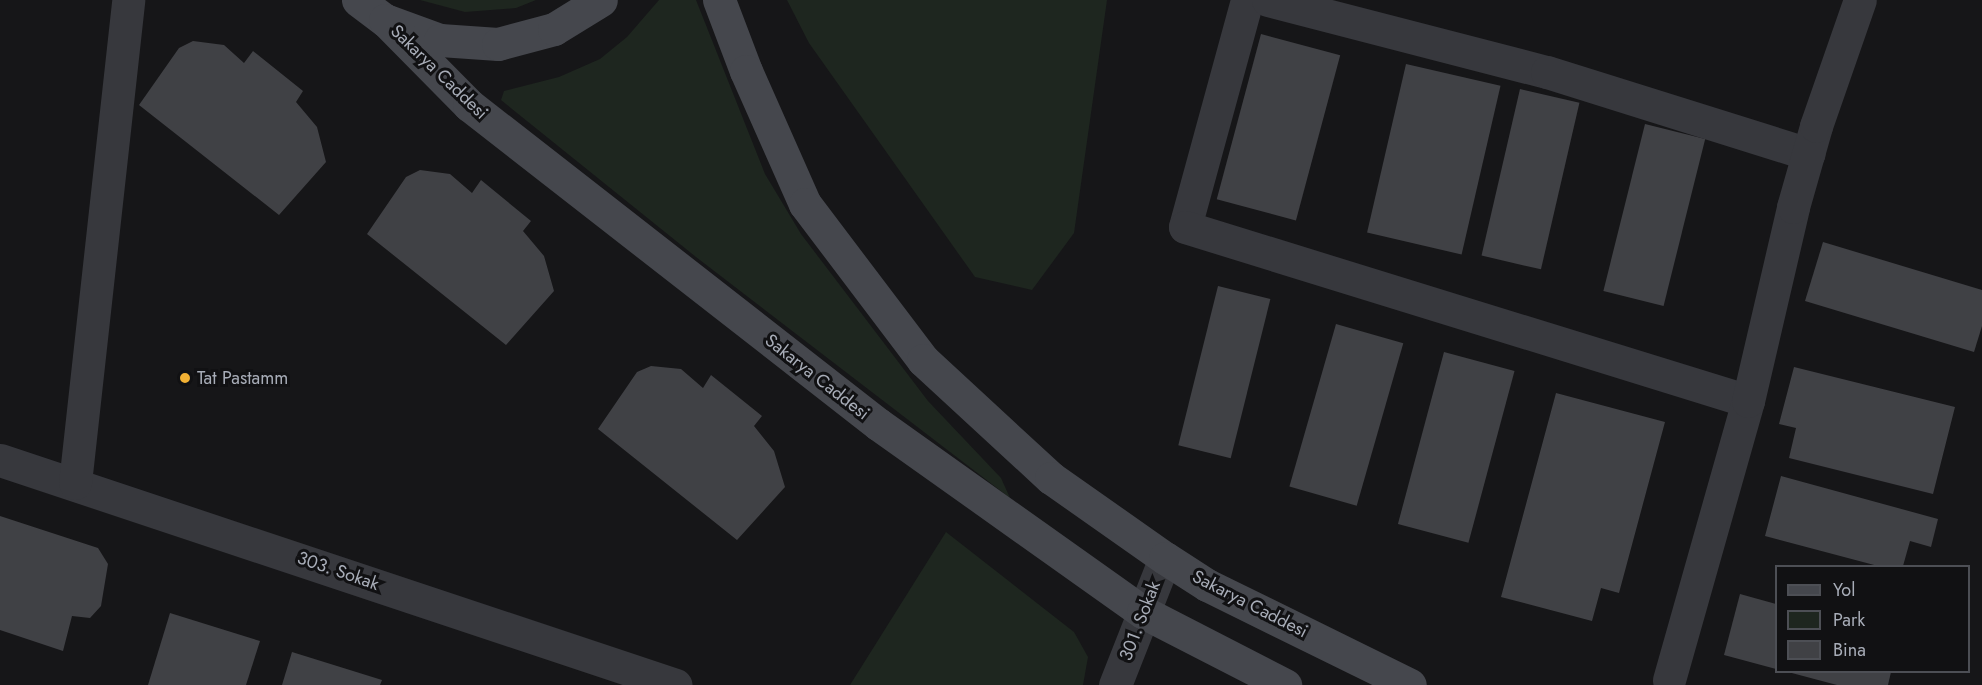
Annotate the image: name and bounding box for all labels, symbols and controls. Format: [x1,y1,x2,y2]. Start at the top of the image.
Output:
street label: Sakarya Caddesi [386,20,492,124]
street label: Sakarya Caddesi [761,330,873,424]
place label: Tat Pastamm [197,367,288,389]
marker: Tat Pastamm [178,371,192,385]
street label: 303. Sokak [294,547,382,595]
legend [1775,565,1970,673]
street label: Sakarya Caddesi [1189,566,1311,642]
text: Yol [1833,577,1855,603]
street label: 301. Sokak [1115,578,1165,664]
text: Park [1833,607,1865,633]
text: Bina [1833,637,1866,663]

